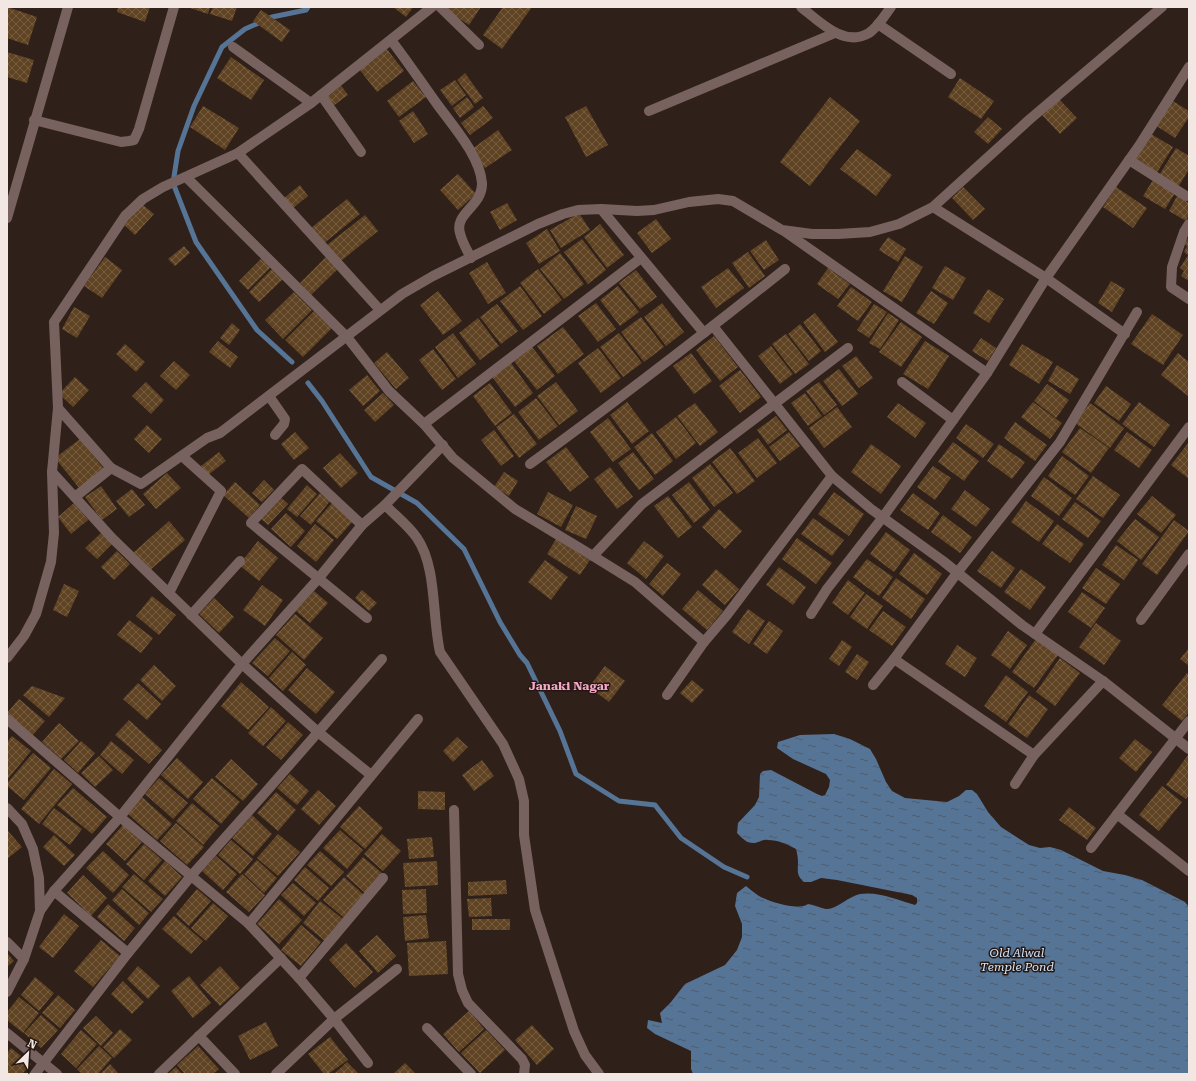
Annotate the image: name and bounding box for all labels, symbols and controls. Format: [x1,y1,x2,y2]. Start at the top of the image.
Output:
district label: Janaki Nagar [529,679,610,693]
water label: Old Alwal Temple Pond [980,946,1054,974]
north arrow [8,1033,48,1073]
text: N [25,1037,39,1052]

